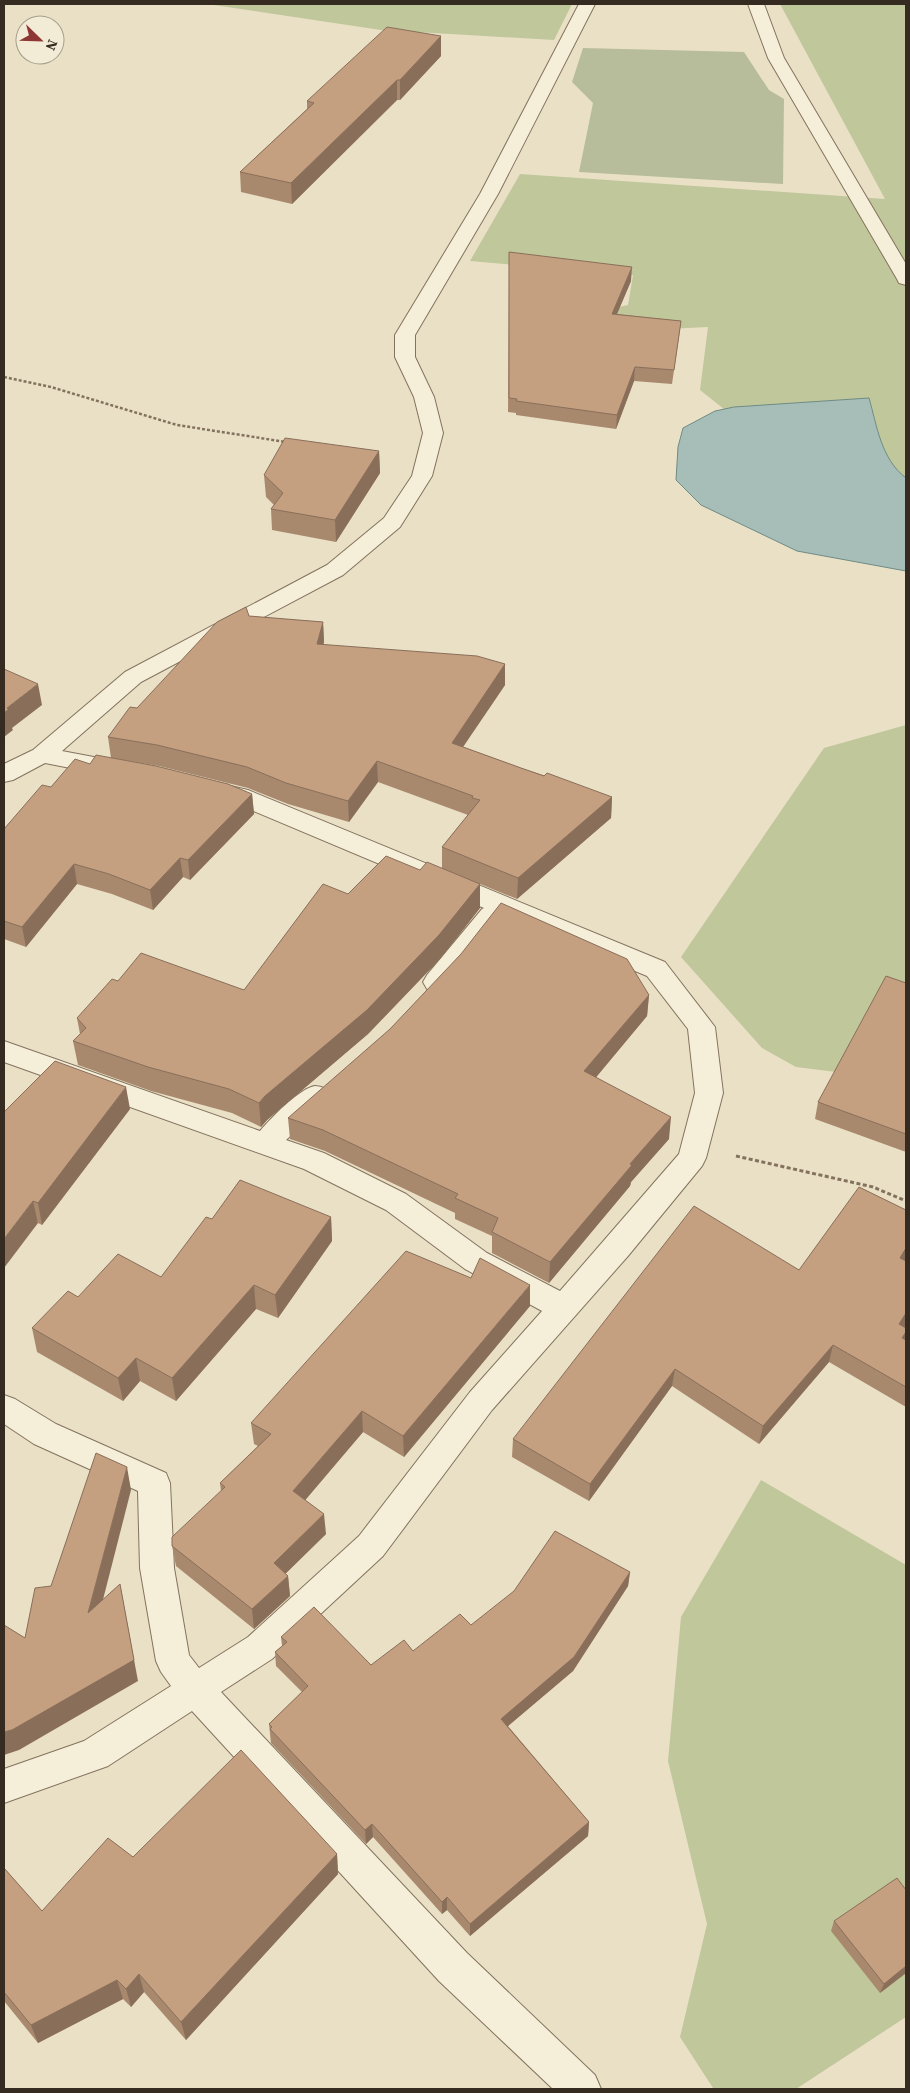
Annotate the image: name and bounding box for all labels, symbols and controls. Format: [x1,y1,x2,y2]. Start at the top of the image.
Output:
north arrow [15,15,65,65]
text: N [41,36,63,54]

